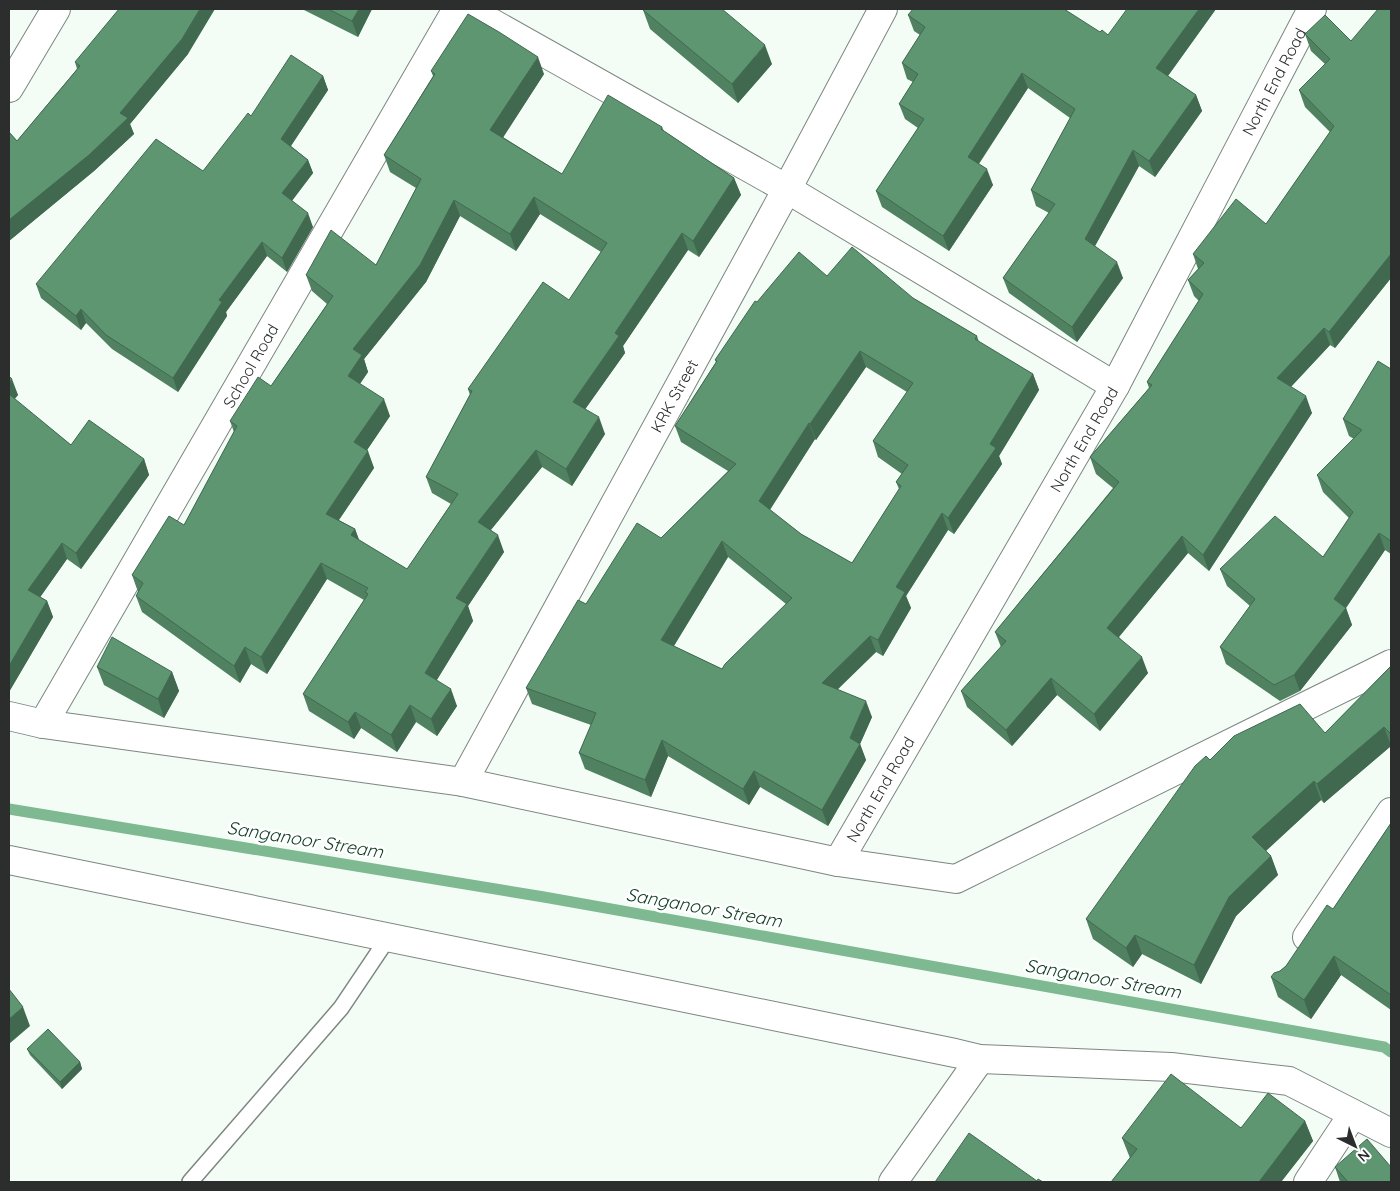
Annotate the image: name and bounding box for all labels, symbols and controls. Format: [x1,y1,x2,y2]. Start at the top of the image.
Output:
street label: North End Road [1238,25,1310,139]
street label: School Road [218,320,283,411]
street label: KRK Street [646,356,702,436]
street label: North End Road [1045,383,1122,496]
street label: North End Road [842,733,919,846]
water label: Sanganoor Stream [225,816,385,863]
water label: Sanganoor Stream [624,882,784,933]
water label: Sanganoor Stream [1023,953,1183,1004]
north arrow [1330,1121,1380,1171]
text: N [1354,1146,1374,1166]

